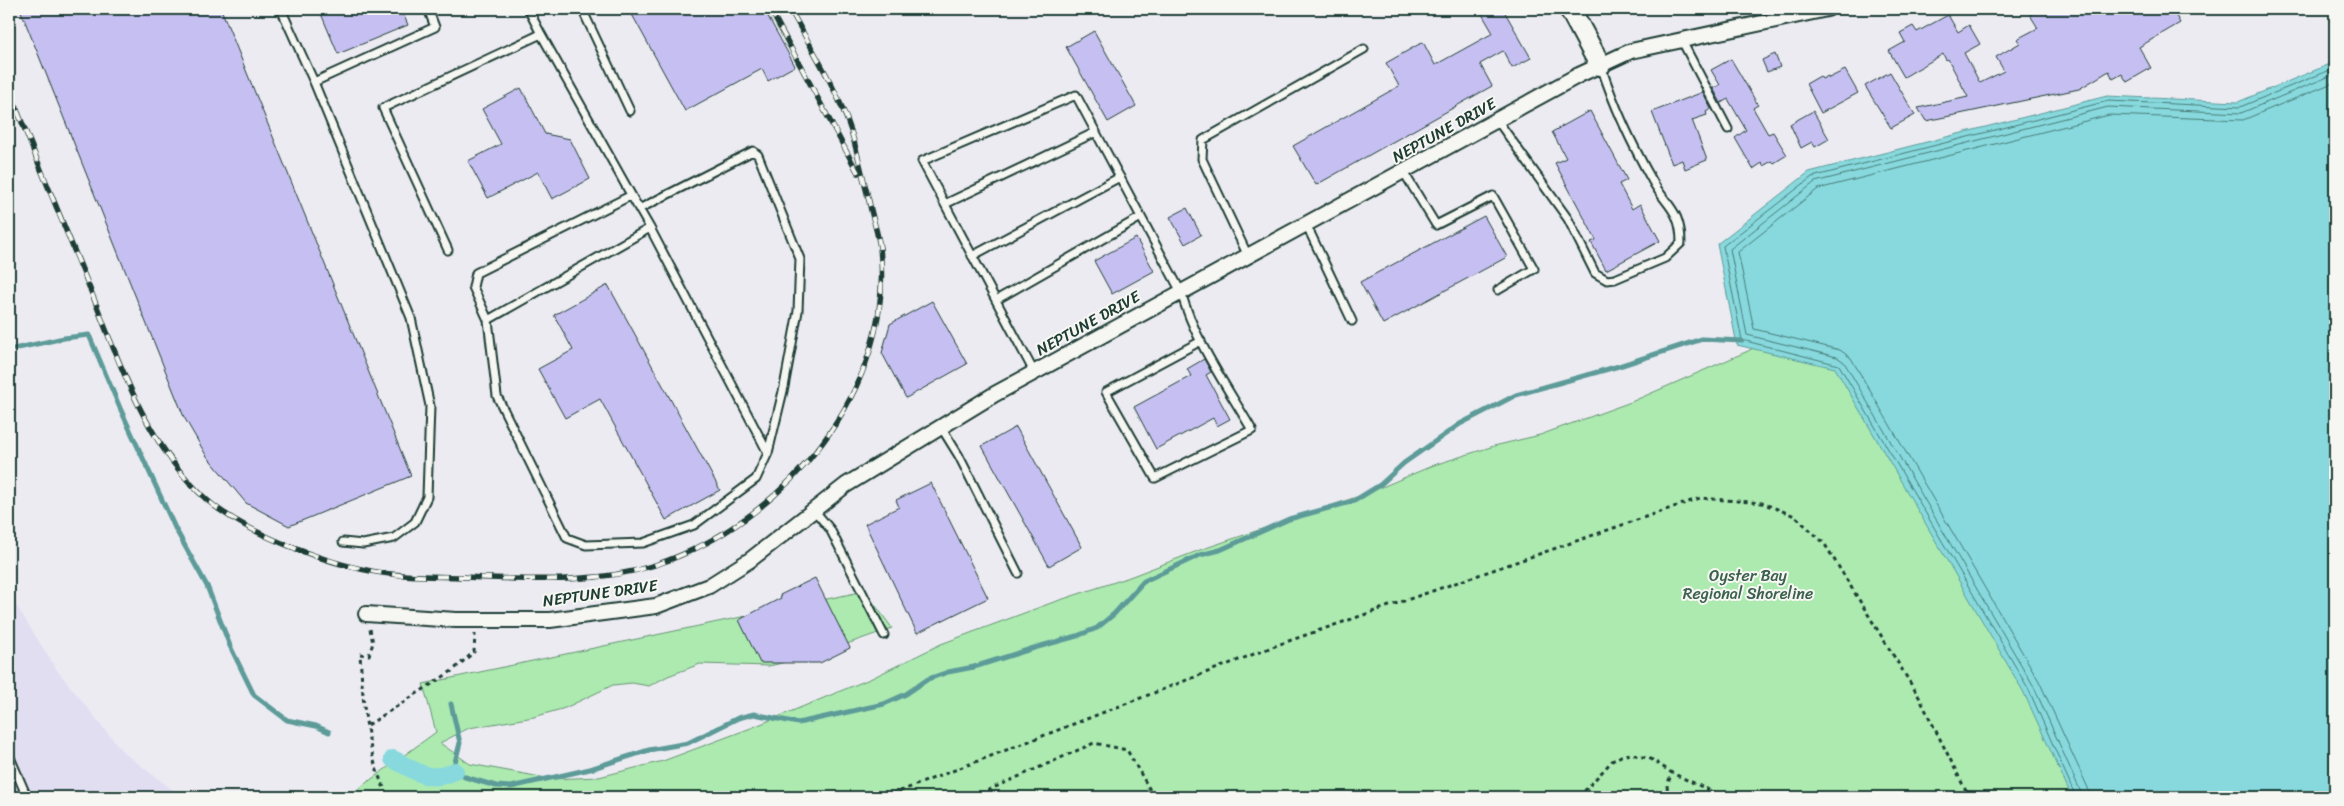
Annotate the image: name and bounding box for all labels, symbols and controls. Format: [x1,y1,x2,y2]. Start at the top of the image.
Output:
street label: NEPTUNE DRIVE [1386,89,1503,171]
street label: NEPTUNE DRIVE [1030,282,1147,364]
park label: Oyster Bay Regional Shoreline [1683,561,1813,608]
street label: NEPTUNE DRIVE [541,570,660,615]

